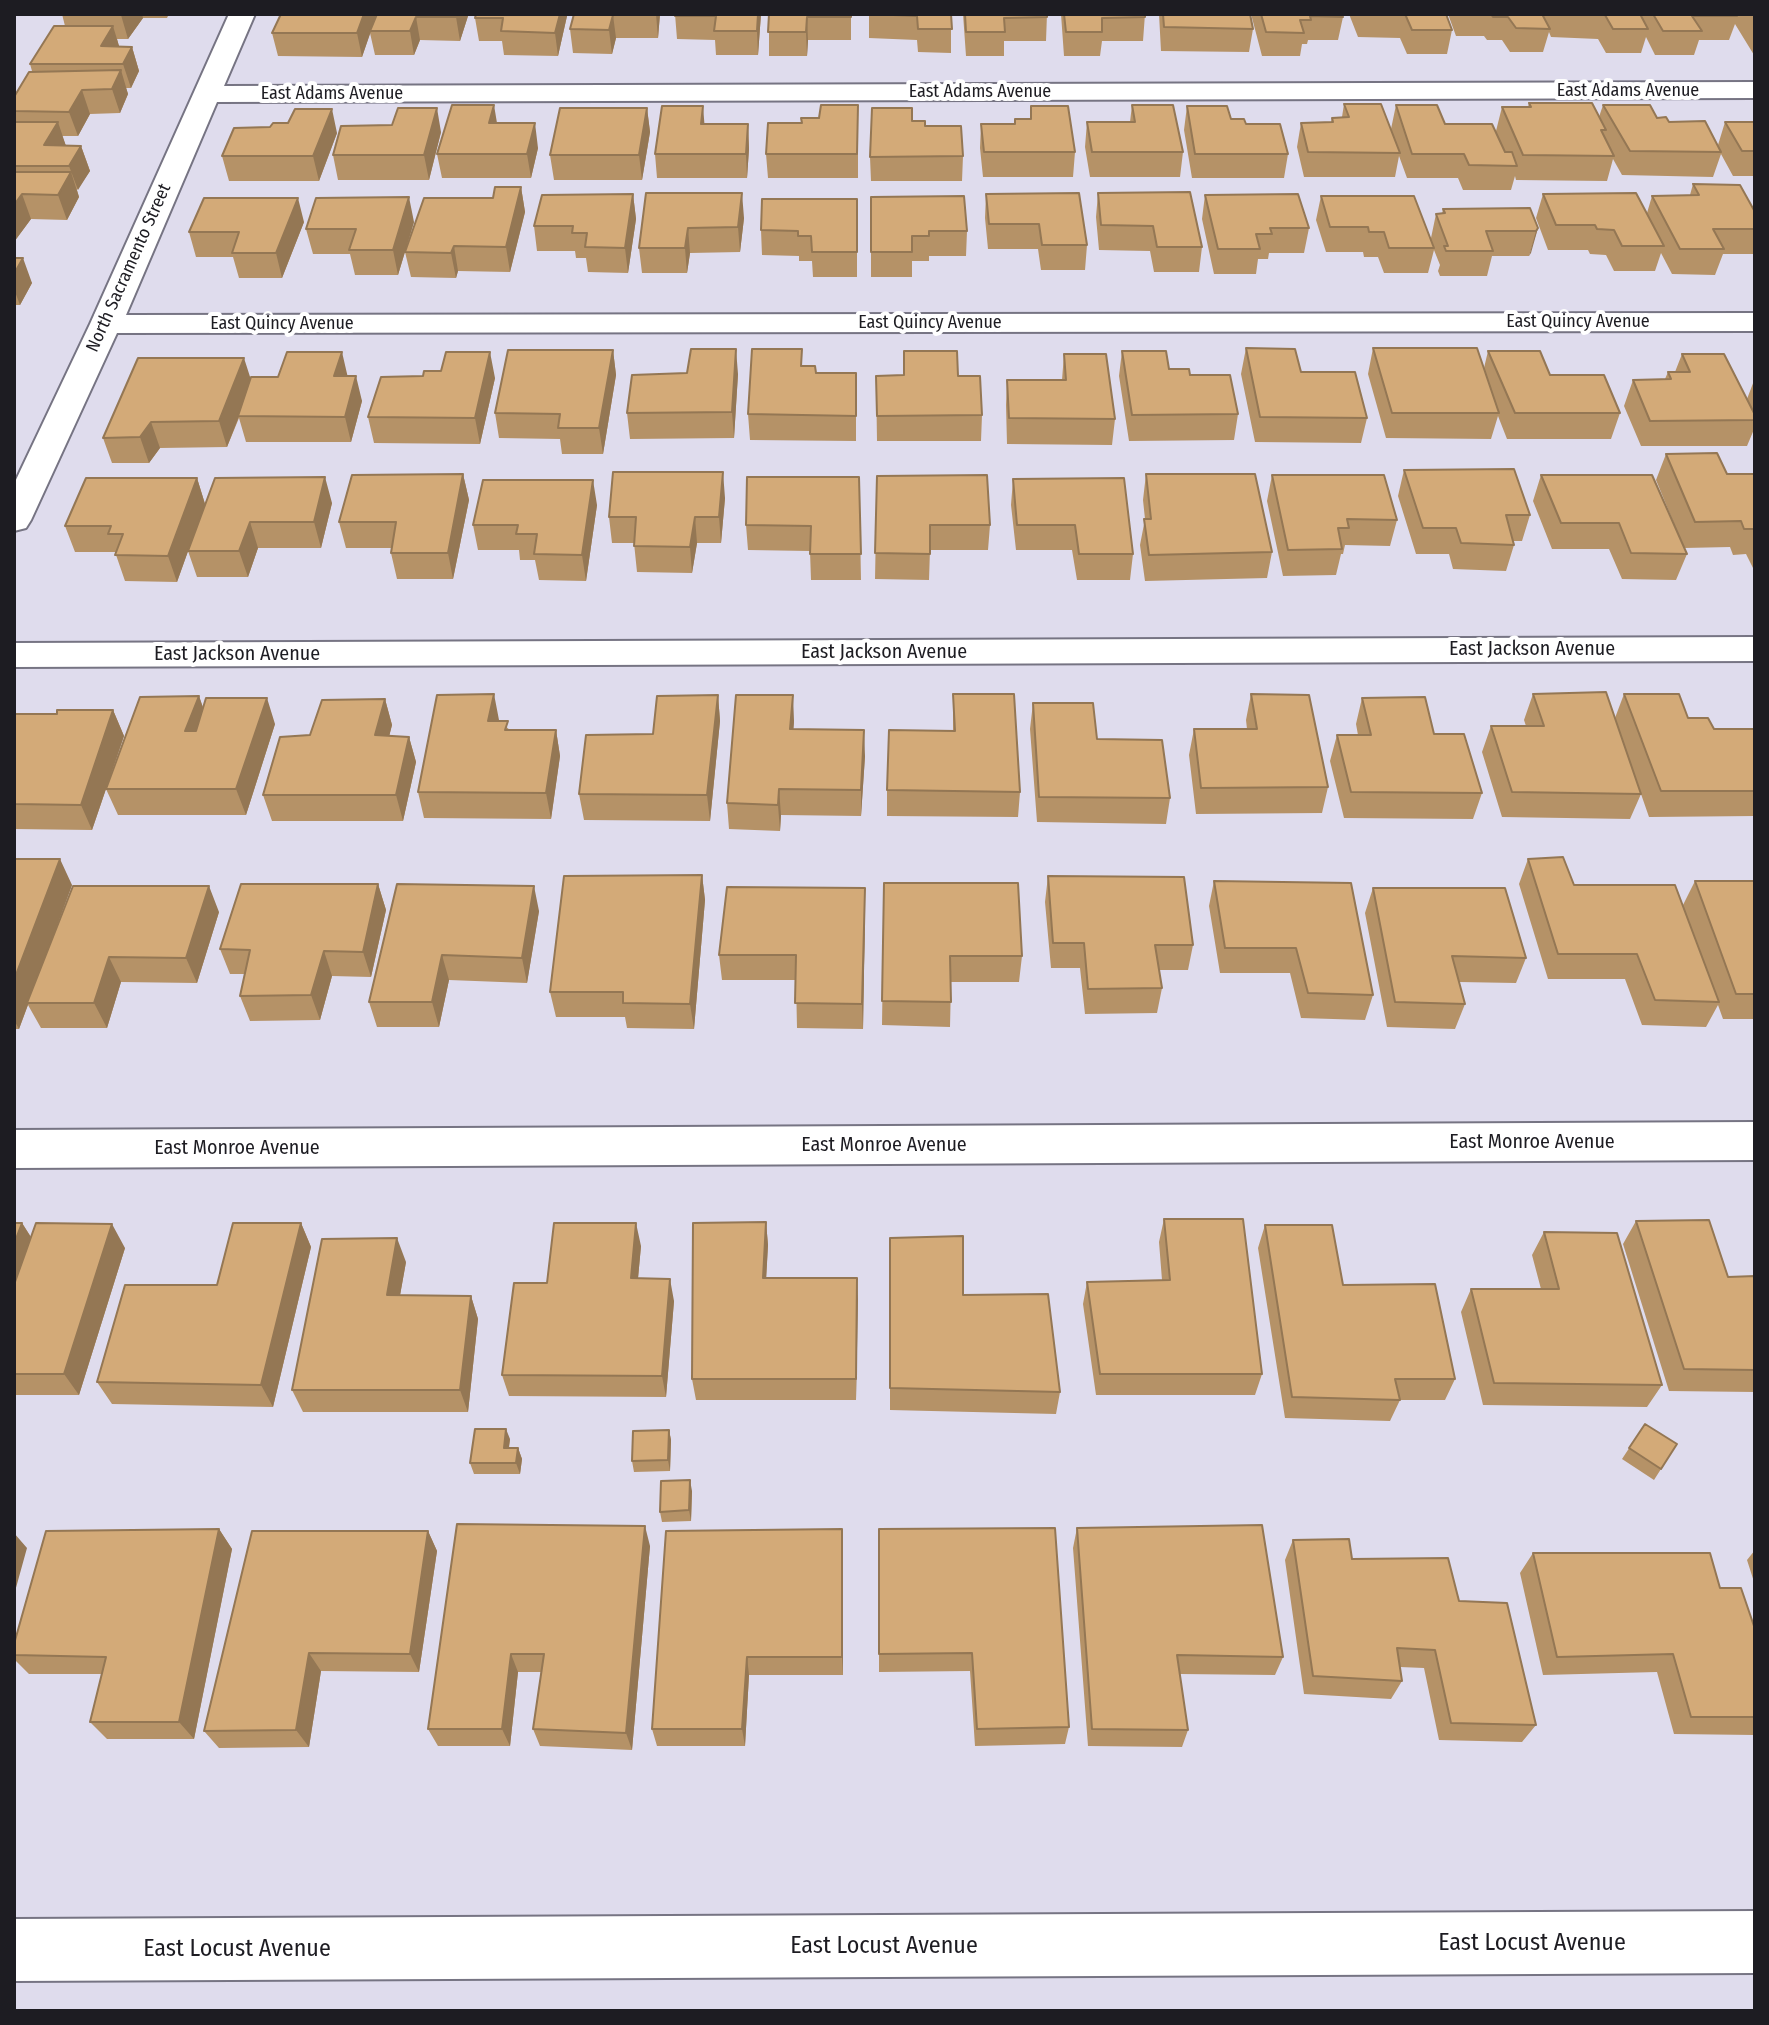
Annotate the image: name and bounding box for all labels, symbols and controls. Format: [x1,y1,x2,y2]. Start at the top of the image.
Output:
street label: East Adams Avenue [1557,80,1699,102]
street label: East Adams Avenue [909,81,1051,103]
street label: East Adams Avenue [261,83,403,105]
street label: North Sacramento Street [82,180,176,356]
street label: East Quincy Avenue [1506,311,1650,333]
street label: East Quincy Avenue [858,312,1002,334]
street label: East Quincy Avenue [210,313,354,335]
street label: East Jackson Avenue [1449,637,1615,661]
street label: East Jackson Avenue [801,640,967,664]
street label: East Jackson Avenue [154,642,320,666]
street label: East Monroe Avenue [1449,1130,1615,1154]
street label: East Monroe Avenue [801,1133,967,1157]
street label: East Monroe Avenue [154,1136,320,1160]
street label: East Locust Avenue [1438,1929,1626,1957]
street label: East Locust Avenue [790,1932,978,1960]
street label: East Locust Avenue [143,1935,331,1963]

